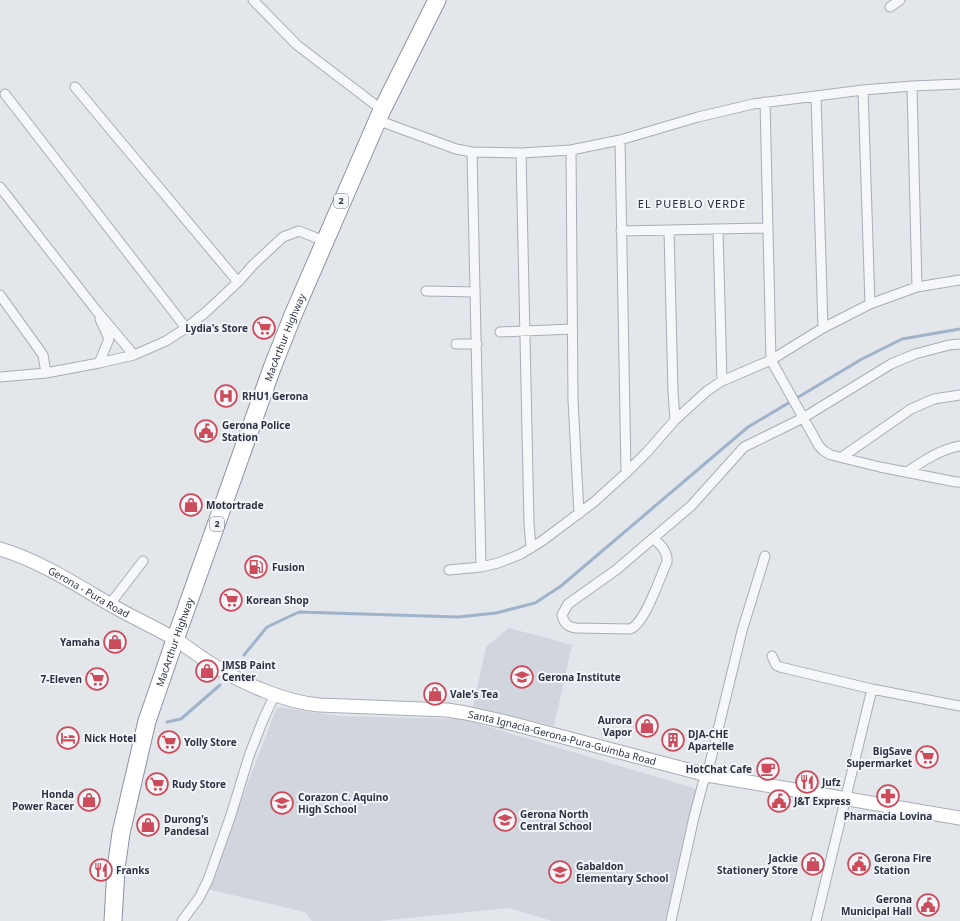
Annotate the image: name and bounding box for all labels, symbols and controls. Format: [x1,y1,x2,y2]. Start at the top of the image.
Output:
road number: 2 [334,194,348,208]
district label: EL PUEBLO VERDE [638,196,746,211]
street label: MacArthur Highway [261,290,309,383]
supermarket icon: Lydia's Store [251,315,277,341]
place label: Lydia's Store [185,321,248,335]
hospital icon: RHU1 Gerona [213,383,239,409]
place label: RHU1 Gerona [242,389,308,403]
public building icon: Gerona Police Station [193,418,219,444]
place label: Gerona Police Station [222,418,290,444]
shop icon: Motortrade [178,492,204,518]
place label: Motortrade [206,498,264,512]
road number: 2 [210,517,224,531]
fuel station icon: Fusion [243,554,269,580]
place label: Fusion [272,560,305,574]
street label: Gerona - Pura Road [46,563,132,621]
supermarket icon: Korean Shop [218,587,244,613]
place label: Korean Shop [246,593,309,607]
street label: MacArthur Highway [152,595,197,689]
shop icon: Yamaha [102,629,128,655]
place label: Yamaha [60,635,100,649]
shop icon: JMSB Paint Center [194,658,220,684]
place label: JMSB Paint Center [221,658,276,684]
school or university icon: Gerona Institute [509,664,535,690]
supermarket icon: 7-Eleven [84,666,110,692]
place label: Gerona Institute [538,670,621,684]
place label: 7-Eleven [41,672,82,686]
shop icon: Vale's Tea [422,681,448,707]
place label: Vale's Tea [450,687,498,701]
street label: Santa Ignacia-Gerona-Pura-Guimba Road [467,707,658,768]
place label: Aurora Vapor [598,713,633,739]
shop icon: Aurora Vapor [634,713,660,739]
hotel icon: Nick Hotel [55,725,81,751]
building icon: DJA-CHE Apartelle [660,727,686,753]
place label: DJA-CHE Apartelle [688,727,734,753]
supermarket icon: Yolly Store [156,729,182,755]
place label: Nick Hotel [84,731,136,745]
place label: Yolly Store [184,735,237,749]
place label: BigSave Supermarket [847,744,913,770]
supermarket icon: BigSave Supermarket [914,744,940,770]
cafe icon: HotChat Cafe [755,756,781,782]
place label: HotChat Cafe [686,762,752,776]
restaurant icon: Jufz [794,769,820,795]
supermarket icon: Rudy Store [144,771,170,797]
place label: Jufz [821,775,841,789]
place label: Rudy Store [172,777,226,791]
pharmacy icon: Pharmacia Lovina [875,783,901,809]
place label: Honda Power Racer [12,787,75,813]
shop icon: Honda Power Racer [76,787,102,813]
public building icon: J&T Express [766,788,792,814]
school or university icon: Corazon C. Aquino High School [269,790,295,816]
place label: Corazon C. Aquino High School [298,790,389,816]
place label: J&T Express [793,794,851,808]
school or university icon: Gerona North Central School [492,807,518,833]
place label: Gerona North Central School [520,807,592,833]
place label: Pharmacia Lovina [844,809,932,823]
shop icon: Durong's Pandesal [135,812,161,838]
place label: Durong's Pandesal [164,812,209,838]
place label: Jackie Stationery Store [717,851,798,877]
shop icon: Jackie Stationery Store [800,851,826,877]
public building icon: Gerona Fire Station [846,851,872,877]
place label: Gerona Fire Station [874,851,932,877]
restaurant icon: Franks [88,857,114,883]
school or university icon: Gabaldon Elementary School [547,859,573,885]
place label: Gabaldon Elementary School [576,859,669,885]
place label: Franks [116,863,149,877]
place label: Gerona Municipal Hall [841,892,912,918]
public building icon: Gerona Municipal Hall [915,892,941,918]

